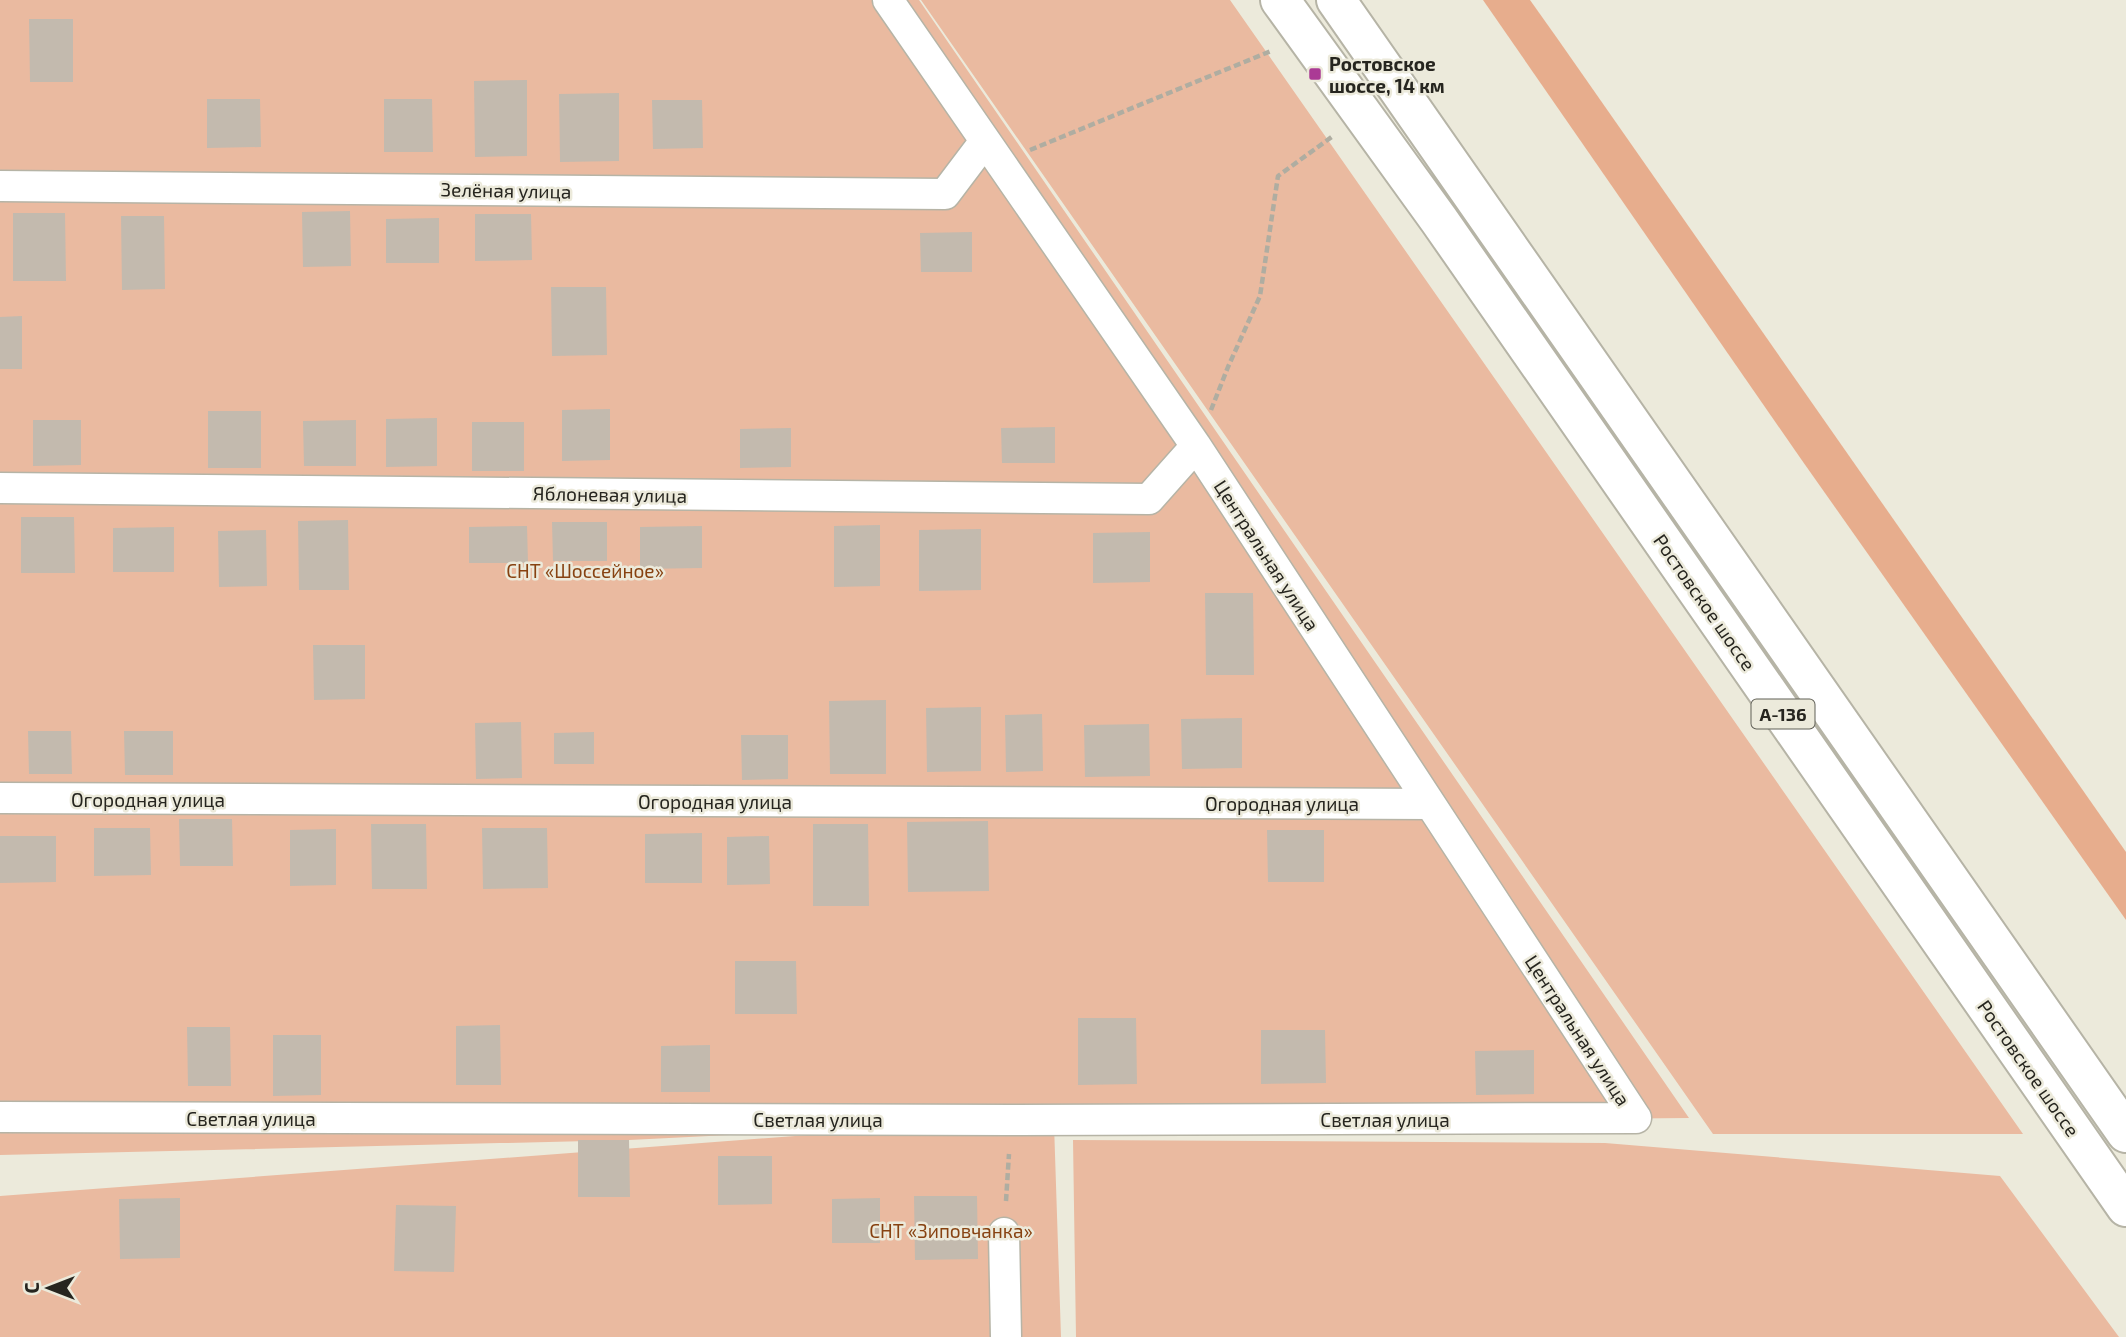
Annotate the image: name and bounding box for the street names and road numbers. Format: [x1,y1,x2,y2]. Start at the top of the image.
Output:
street label: Зелёная улица [440,177,572,204]
street label: Центральная улица [1209,475,1324,635]
street label: Яблоневая улица [533,481,687,508]
street label: Ростовское шоссе [1649,529,1761,675]
road number: А-136 [1752,700,1814,728]
street label: Огородная улица [71,788,225,812]
street label: Огородная улица [638,790,792,814]
street label: Огородная улица [1205,792,1359,816]
street label: Центральная улица [1520,950,1635,1110]
street label: Ростовское шоссе [1973,995,2085,1141]
street label: Светлая улица [186,1107,316,1131]
street label: Светлая улица [753,1108,883,1132]
street label: Светлая улица [1320,1108,1450,1132]

